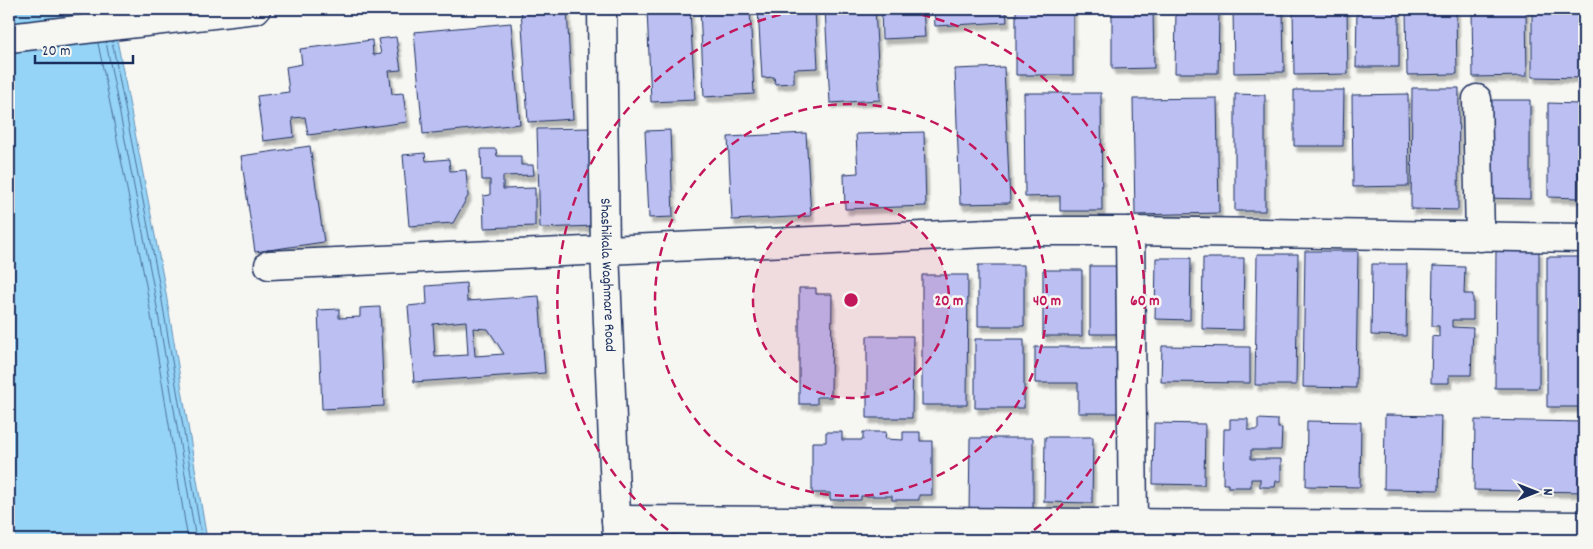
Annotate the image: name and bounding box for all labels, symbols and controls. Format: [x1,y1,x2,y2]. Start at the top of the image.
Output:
scale bar [35,32,132,64]
text: 20 m [42,41,70,63]
street label: Shashikala Waghmare Road [593,198,620,352]
centre of rings [842,291,860,309]
text: 20 m [935,291,963,313]
text: 40 m [1033,291,1061,313]
text: 60 m [1130,291,1160,313]
north arrow [1510,466,1560,516]
text: N [1537,489,1557,496]

